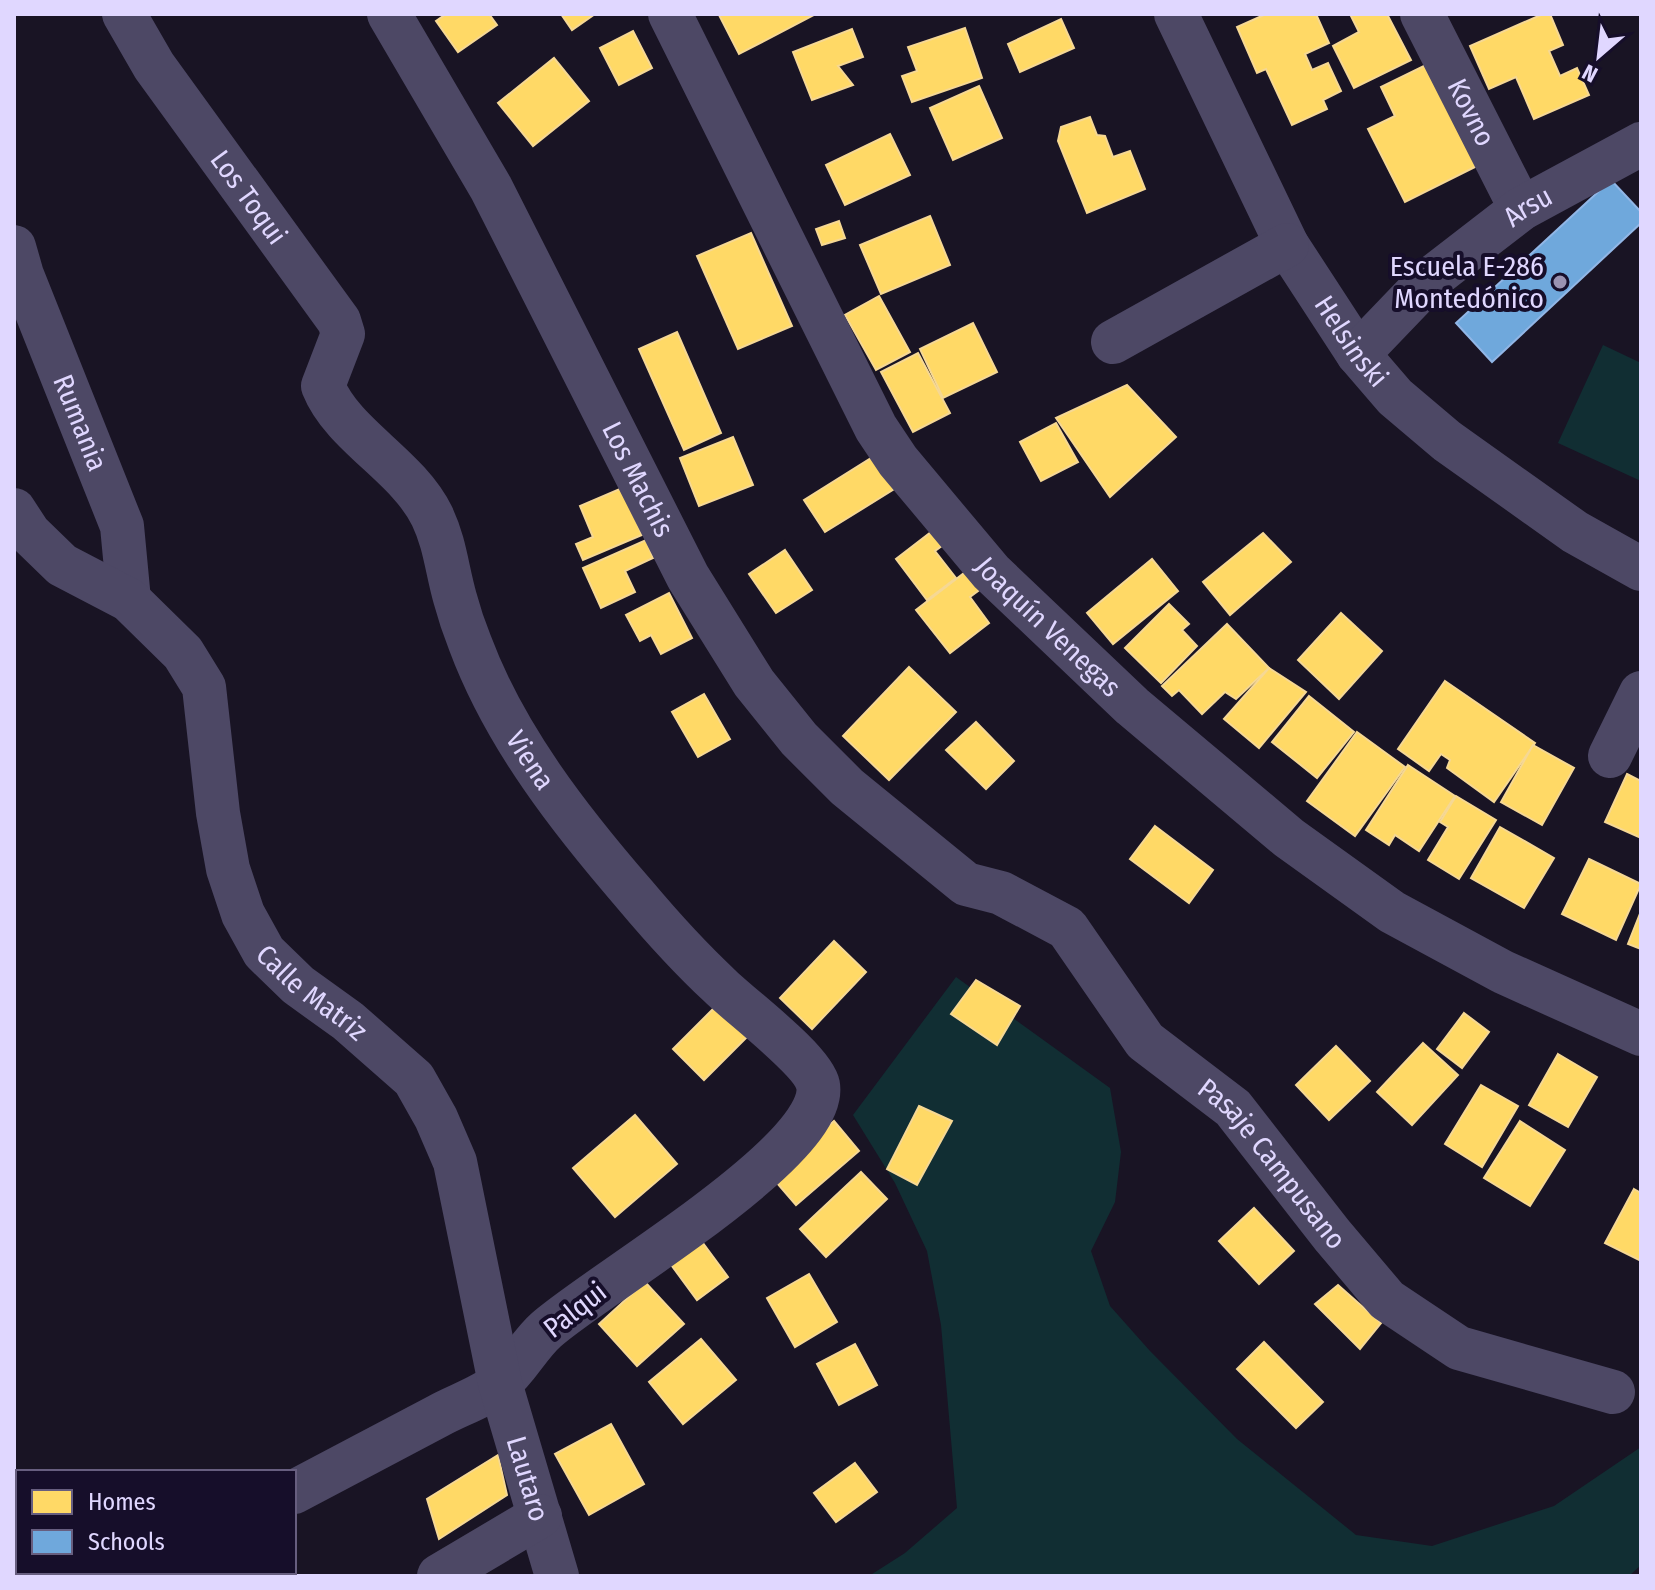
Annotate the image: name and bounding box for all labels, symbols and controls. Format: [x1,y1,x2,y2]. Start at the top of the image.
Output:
north arrow [1559,16,1639,96]
text: N [1578,58,1602,88]
street label: Kovno [1441,73,1503,151]
street label: Los Toqui [204,144,294,250]
street label: Arsu [1497,179,1558,233]
place label: Escuela E-286 Montedónico [1390,250,1544,315]
marker: Escuela E-286 Montedónico [1551,273,1569,291]
street label: Helsinski [1308,289,1395,393]
street label: Rumania [47,370,115,476]
street label: Los Machis [596,416,681,542]
street label: Joaquín Venegas [969,550,1128,703]
street label: Viena [499,724,562,796]
street label: Calle Matriz [250,938,374,1047]
street label: Pasaje Campusano [1192,1071,1353,1256]
street label: Palqui [537,1275,613,1345]
street label: Lautaro [500,1432,556,1525]
legend [16,1470,296,1574]
text: Homes [88,1488,156,1516]
text: Schools [88,1528,165,1556]

